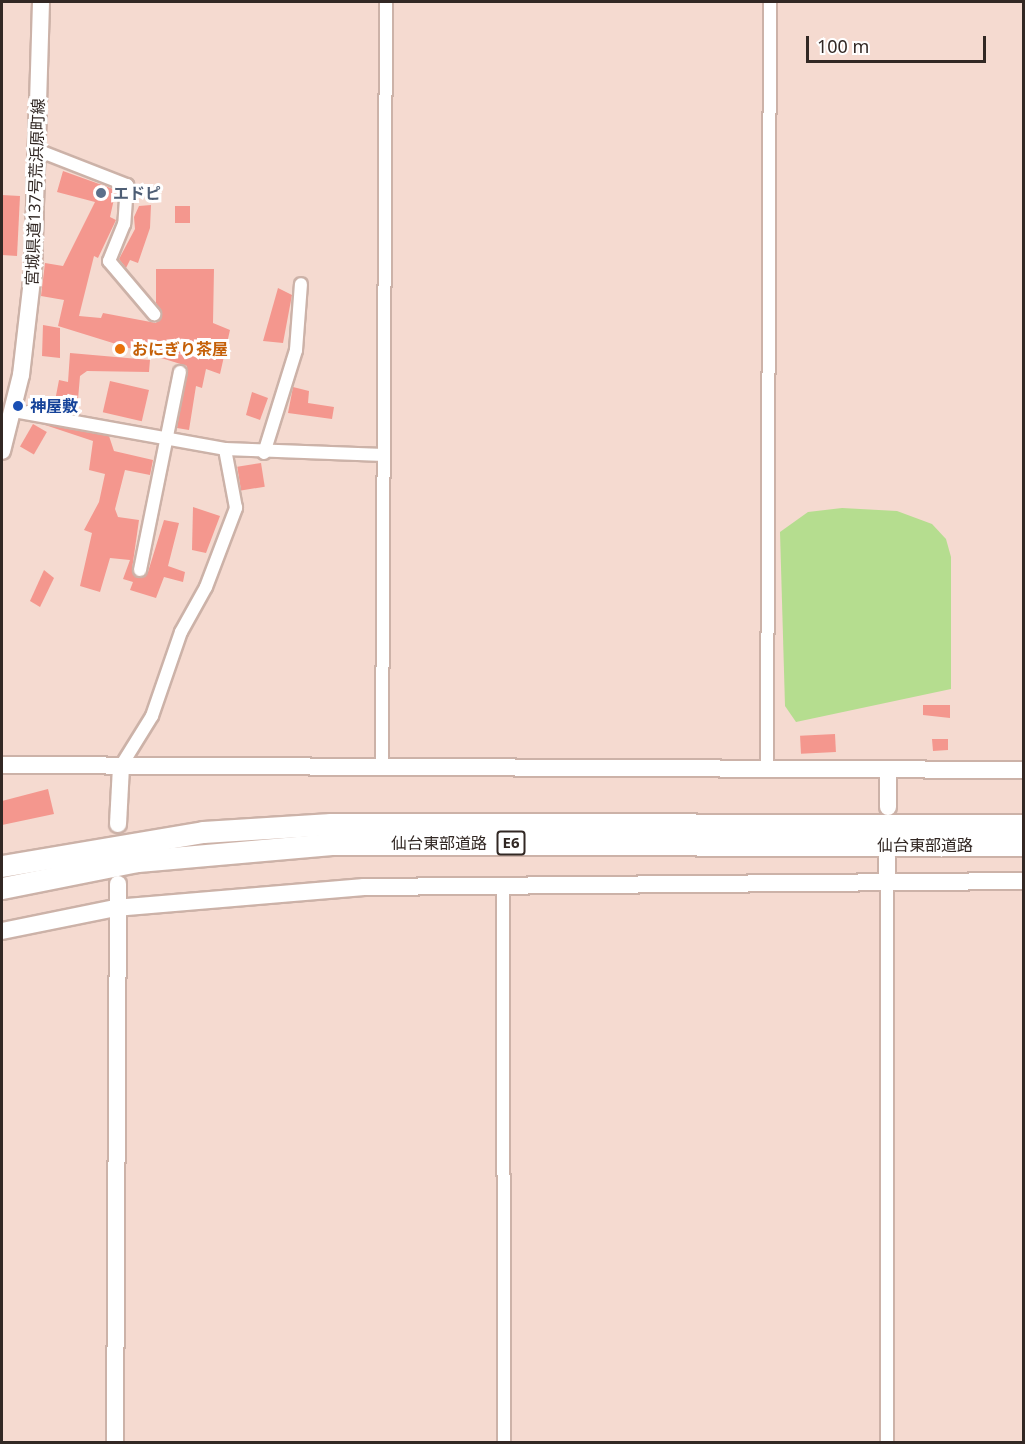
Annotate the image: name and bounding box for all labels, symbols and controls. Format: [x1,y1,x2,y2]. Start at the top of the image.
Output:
scale bar [809,24,989,62]
text: 100 m [817,34,869,58]
street label: 宮城県道137号荒浜原町線 [22,98,48,286]
place label: エドピ [113,183,161,203]
marker: エドピ [94,186,108,200]
place label: おにぎり茶屋 [132,339,228,359]
marker: おにぎり茶屋 [113,342,127,356]
place label: 神屋敷 [30,396,78,416]
marker: 神屋敷 [11,399,25,413]
road number: E6 [496,831,526,855]
street label: 仙台東部道路 [391,833,487,853]
street label: 仙台東部道路 [877,835,973,855]

